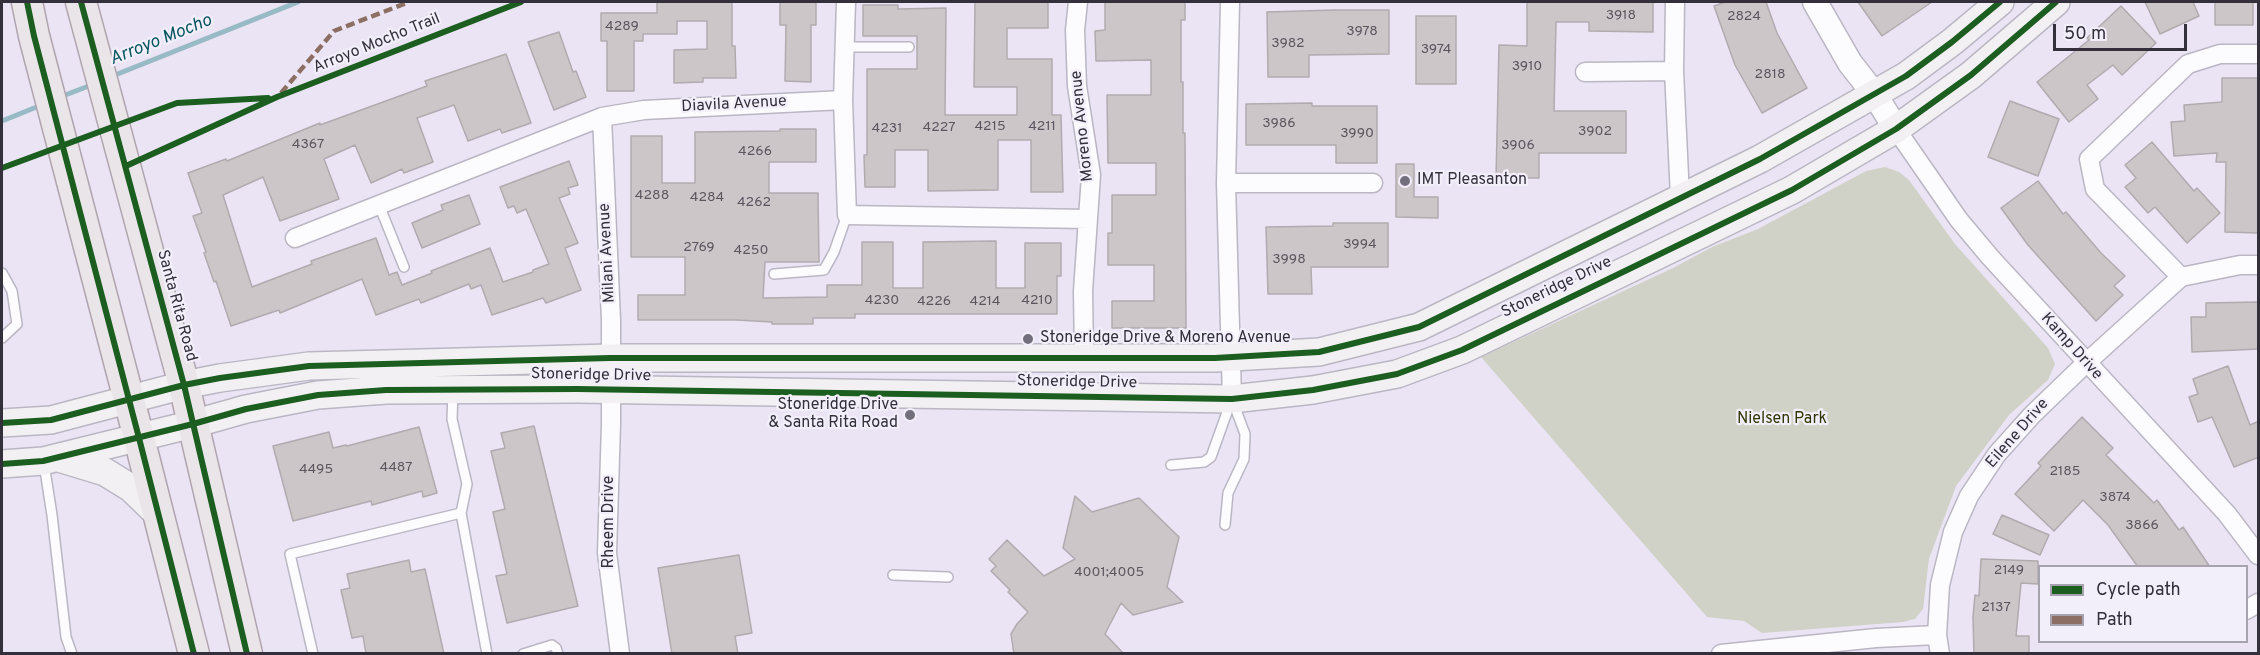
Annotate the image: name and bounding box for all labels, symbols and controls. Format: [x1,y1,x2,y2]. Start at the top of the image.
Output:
house number: 3918 [1606,8,1636,24]
house number: 2824 [1727,9,1761,25]
street label: Arroyo Mocho Trail [311,10,443,78]
water label: Arroyo Mocho [107,11,215,71]
scale bar [2056,12,2190,50]
house number: 4289 [605,19,639,35]
text: 50 m [2064,23,2106,46]
house number: 3978 [1346,24,1378,40]
house number: 3982 [1271,36,1305,52]
house number: 3974 [1421,42,1451,58]
house number: 3910 [1512,59,1542,75]
house number: 2818 [1755,67,1785,83]
street label: Moreno Avenue [1068,69,1098,183]
street label: Diavila Avenue [681,93,787,117]
house number: 3986 [1262,116,1296,132]
house number: 4215 [974,119,1006,135]
house number: 4211 [1028,119,1056,135]
house number: 4227 [923,120,955,136]
house number: 4231 [872,121,902,137]
house number: 3902 [1578,124,1612,140]
house number: 3990 [1340,126,1374,142]
house number: 4367 [292,137,324,153]
house number: 3906 [1501,138,1535,154]
house number: 4266 [738,144,772,160]
place label: IMT Pleasanton [1417,171,1527,191]
marker: IMT Pleasanton [1398,174,1412,188]
house number: 4288 [635,188,669,204]
house number: 4284 [690,190,724,206]
house number: 4262 [737,195,771,211]
street label: Milani Avenue [596,203,620,303]
house number: 3994 [1343,237,1377,253]
house number: 2769 [683,240,715,256]
house number: 4250 [734,243,768,259]
street label: Santa Rita Road [152,248,200,364]
house number: 3998 [1272,252,1306,268]
street label: Stoneridge Drive [1499,253,1615,323]
house number: 4230 [865,293,899,309]
house number: 4210 [1021,293,1053,309]
house number: 4226 [917,294,951,310]
house number: 4214 [970,294,1000,310]
street label: Kamp Drive [2036,310,2106,384]
place label: Stoneridge Drive & Moreno Avenue [1040,329,1291,349]
marker: Stoneridge Drive & Moreno Avenue [1021,332,1035,346]
street label: Stoneridge Drive [531,365,651,387]
street label: Stoneridge Drive [1017,372,1137,394]
street label: Eilene Drive [1983,395,2053,473]
place label: Stoneridge Drive & Santa Rita Road [769,396,898,434]
marker: Stoneridge Drive & Santa Rita Road [903,408,917,422]
park label: Nielsen Park [1737,410,1827,430]
house number: 4487 [379,460,413,476]
house number: 4495 [299,462,333,478]
house number: 2185 [2049,464,2081,480]
street label: Rheem Drive [600,476,620,568]
house number: 3874 [2099,490,2131,506]
house number: 3866 [2125,518,2159,534]
house number: 2149 [1994,563,2024,579]
house number: 4001;4005 [1074,565,1144,581]
legend [2038,565,2248,643]
text: Cycle path [2096,579,2181,602]
house number: 2137 [1981,600,2011,616]
text: Path [2096,609,2133,632]

